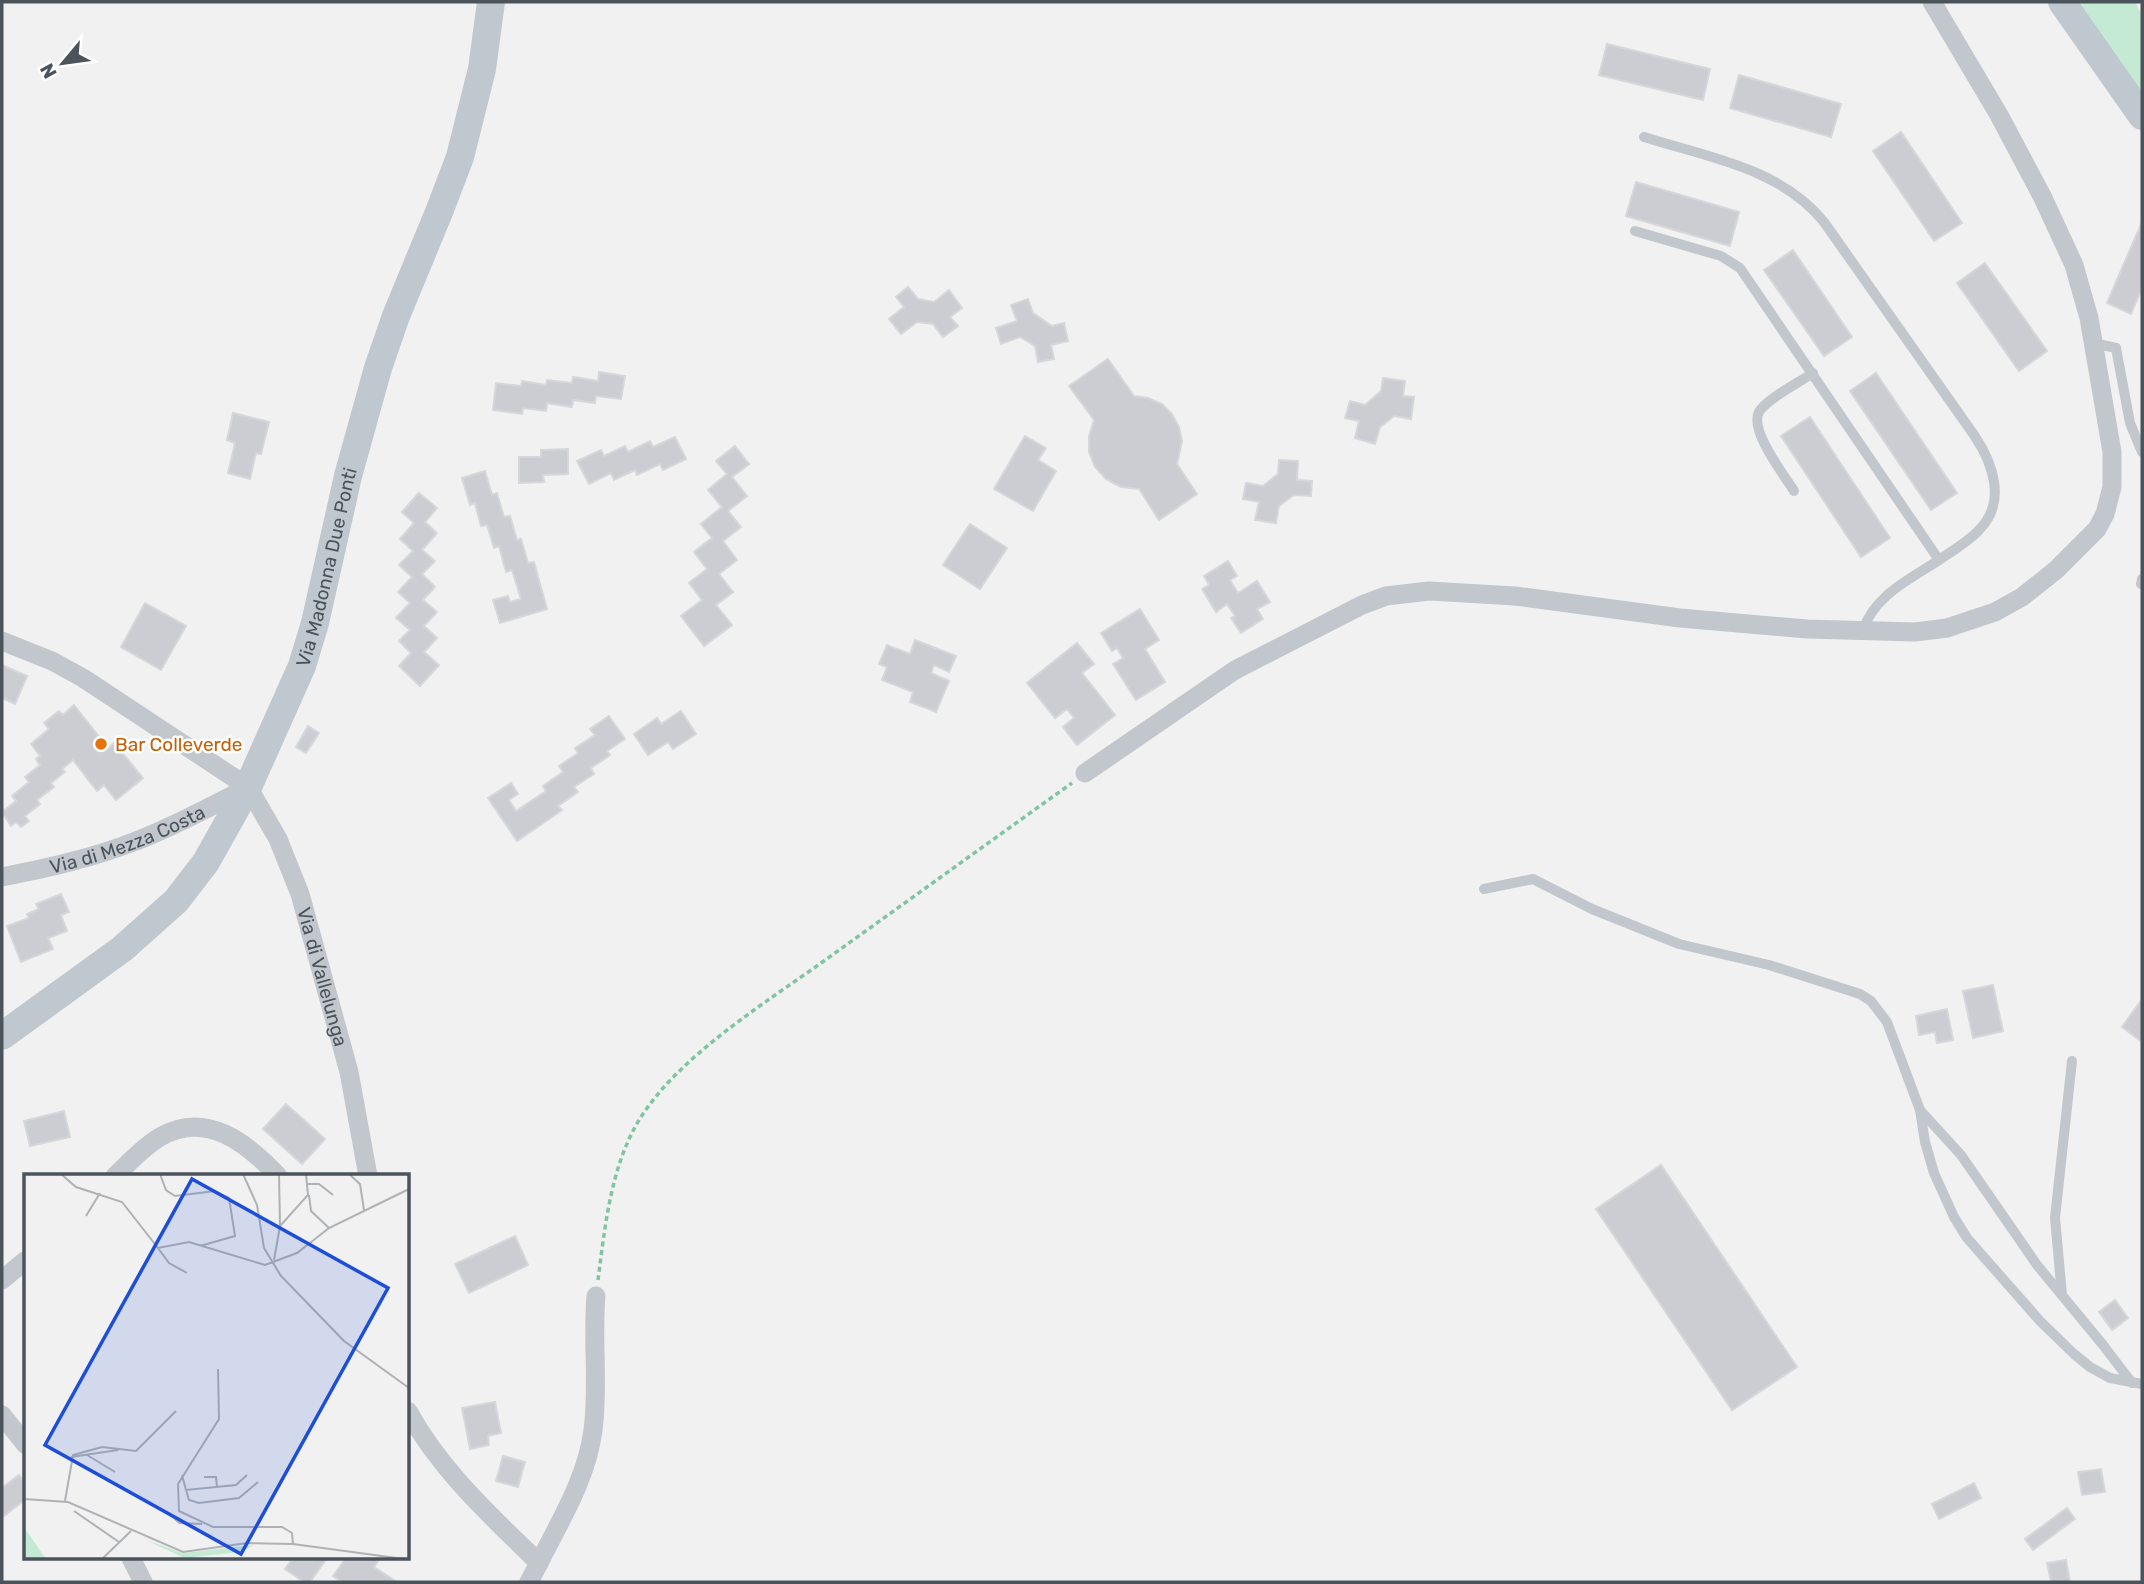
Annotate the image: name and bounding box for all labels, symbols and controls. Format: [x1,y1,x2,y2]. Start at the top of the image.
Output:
north arrow [28,28,98,98]
text: N [35,59,62,83]
street label: Via Madonna Due Ponti [291,465,361,670]
place label: Bar Colleverde [115,733,243,756]
marker: Bar Colleverde [93,736,109,752]
street label: Via di Mezza Costa [47,800,209,878]
street label: Via di Vallelunga [293,904,353,1049]
inset map [24,1174,410,1560]

